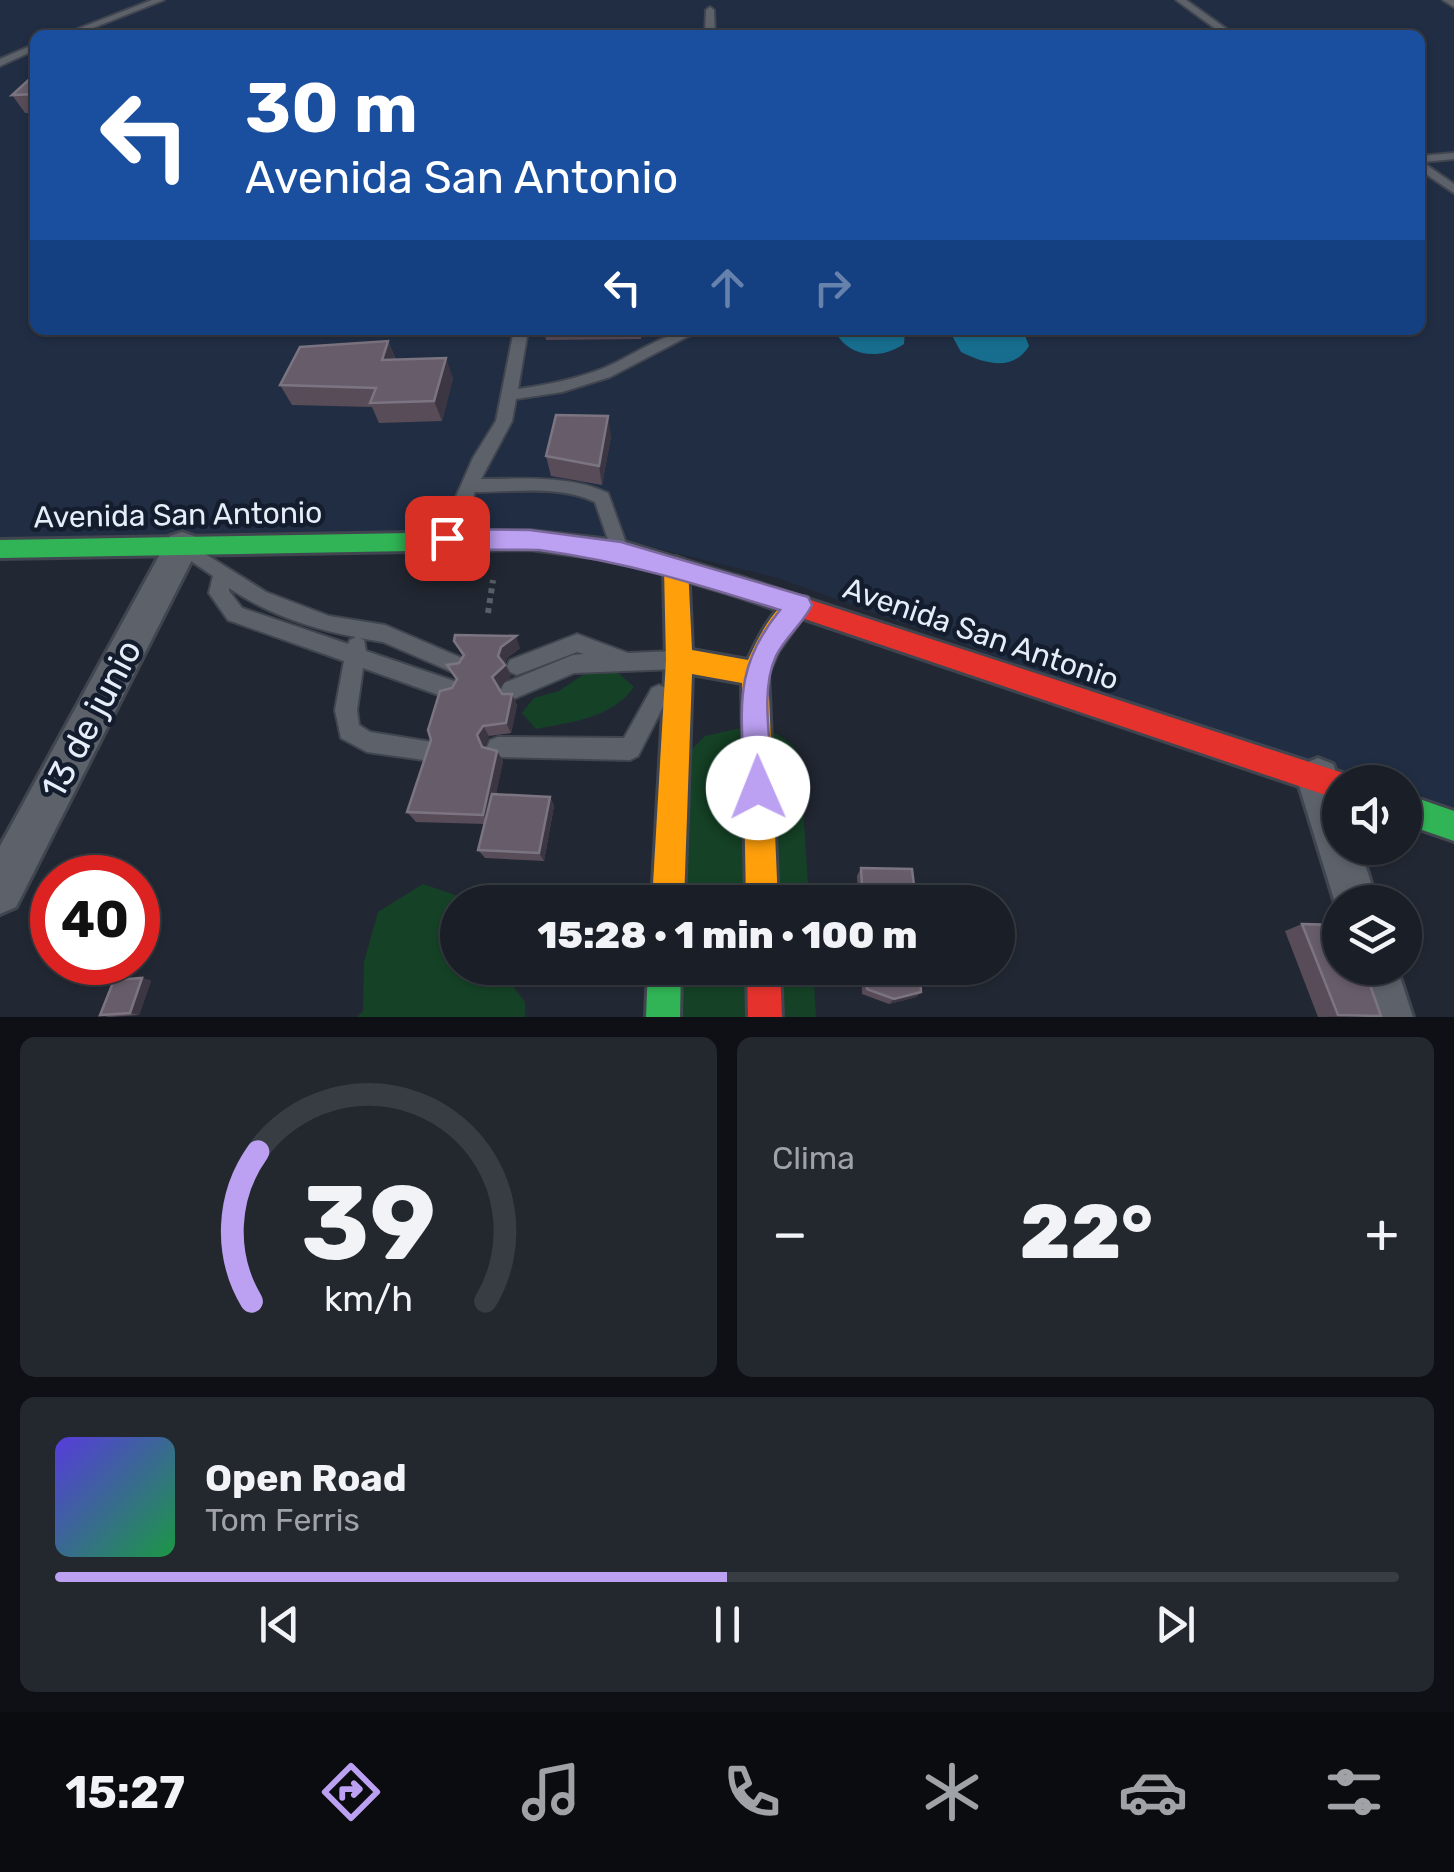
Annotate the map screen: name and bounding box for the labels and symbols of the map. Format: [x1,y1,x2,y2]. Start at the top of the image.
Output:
street label: Avenida San Antonio [33,494,323,536]
pin [405,496,490,581]
street label: Avenida San Antonio [839,570,1123,698]
street label: 13 de junio [32,633,150,805]
position arrow [706,736,810,840]
speed limit sign: 40 [30,855,160,985]

